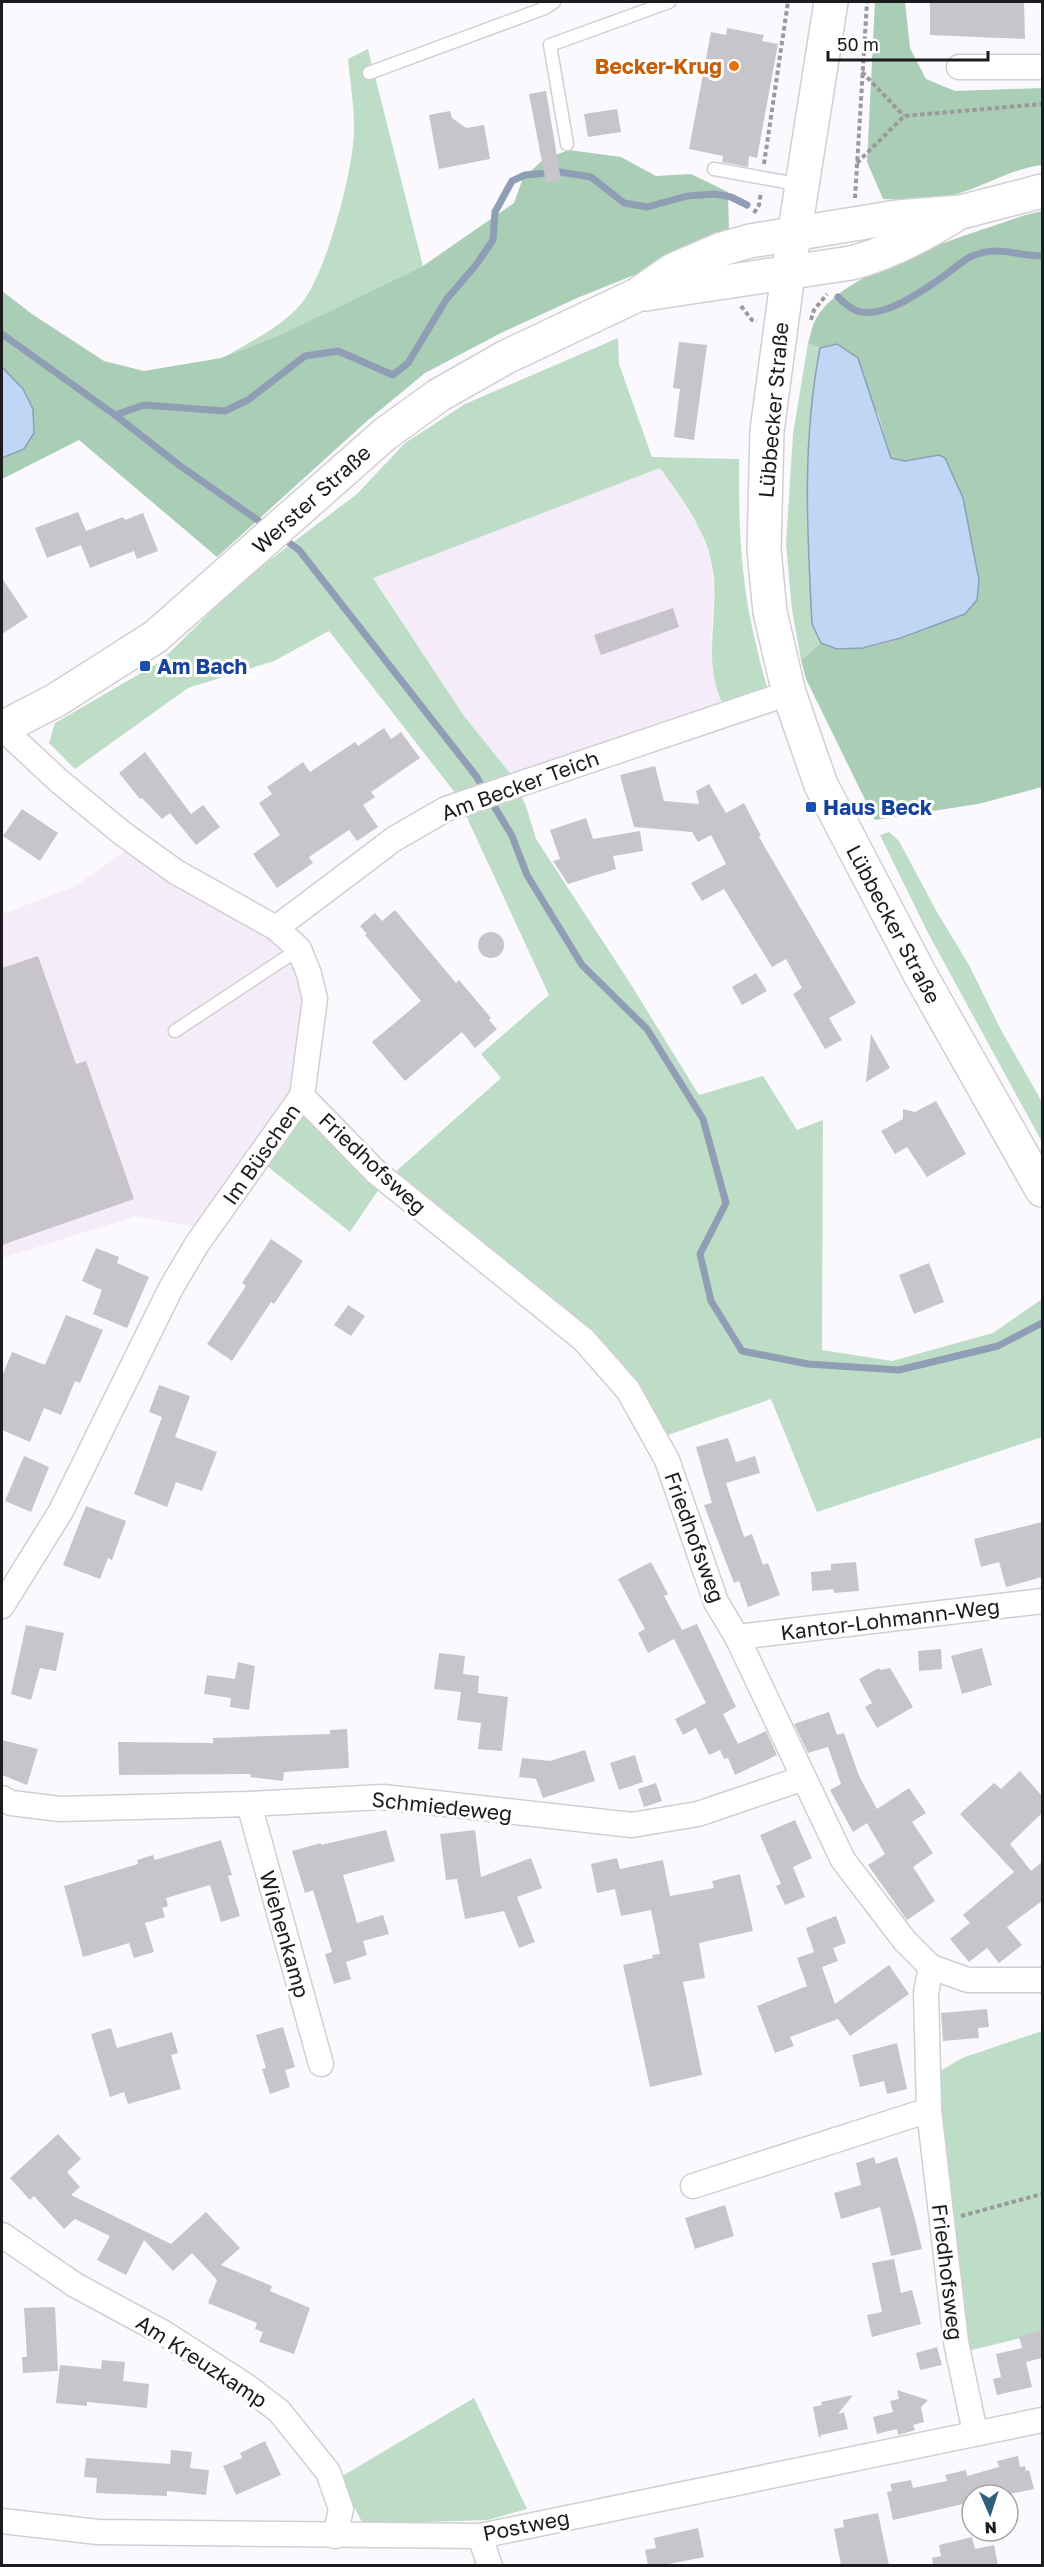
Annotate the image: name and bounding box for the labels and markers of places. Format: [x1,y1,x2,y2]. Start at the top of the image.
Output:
place label: Becker-Krug [595,53,722,79]
marker: Becker-Krug [727,59,741,73]
place label: Am Bach [157,653,247,679]
marker: Am Bach [138,659,152,673]
place label: Haus Beck [823,794,932,820]
marker: Haus Beck [804,800,818,814]

